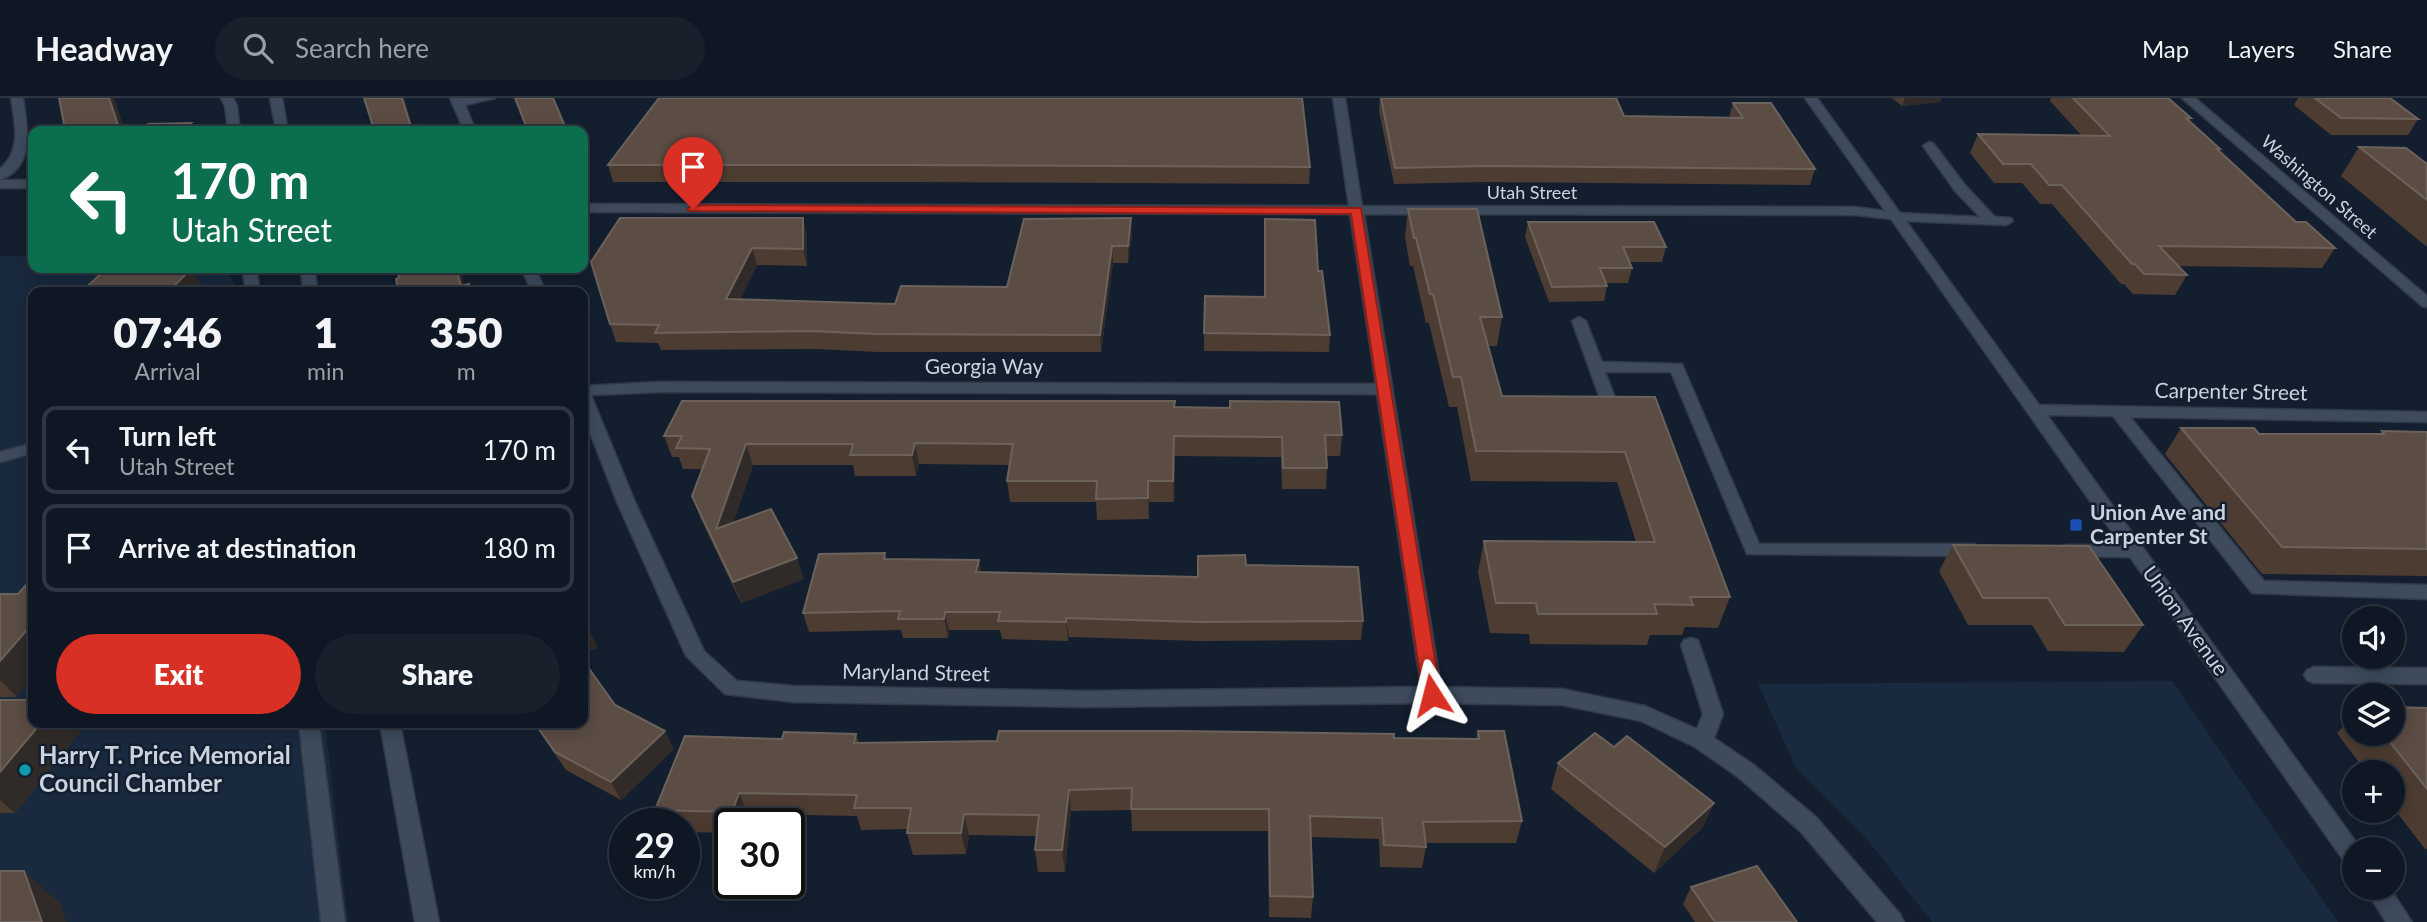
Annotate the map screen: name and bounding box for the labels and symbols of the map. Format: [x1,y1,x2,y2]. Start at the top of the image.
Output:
street label: Washington Street [2257,130,2383,243]
pin [663,137,723,209]
street label: Utah Street [1487,181,1578,203]
street label: Georgia Way [925,353,1044,378]
street label: Carpenter Street [2154,377,2308,404]
place label: Union Ave and Carpenter St [2090,499,2226,548]
marker: Union Ave and Carpenter St [2068,517,2084,533]
street label: Union Avenue [2138,560,2234,680]
street label: Maryland Street [842,658,991,685]
position arrow [1395,658,1469,732]
place label: Harry T. Price Memorial Council Chamber [39,740,291,797]
marker: Harry T. Price Memorial Council Chamber [17,762,33,778]
speed limit sign: 30 [714,808,805,899]

